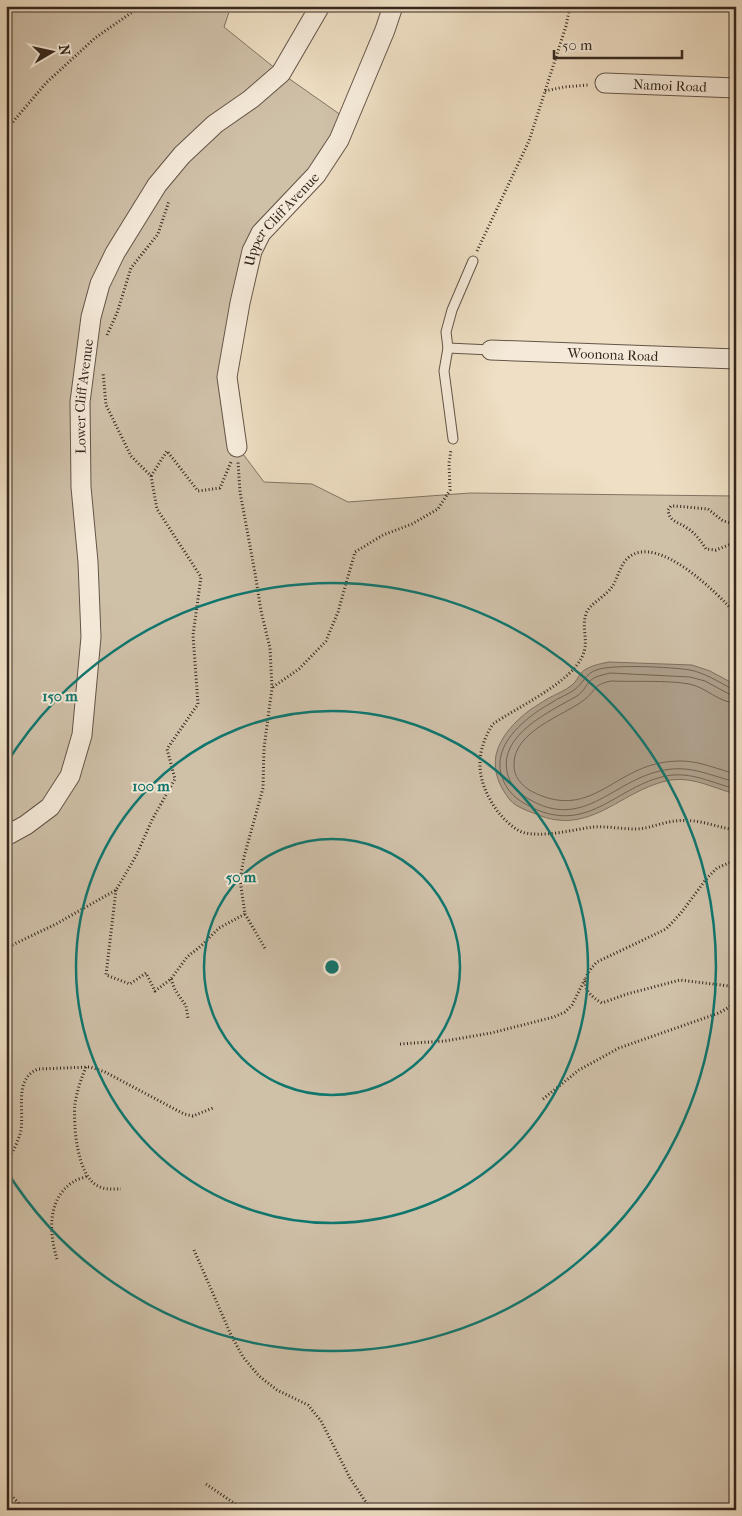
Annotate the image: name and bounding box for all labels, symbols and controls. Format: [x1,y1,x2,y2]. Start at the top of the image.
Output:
north arrow [28,28,78,78]
scale bar [554,28,682,60]
text: 50 m [562,36,593,54]
text: N [55,43,74,57]
street label: Namoi Road [633,76,707,96]
street label: Upper Cliff Avenue [241,169,323,268]
street label: Lower Cliff Avenue [72,338,97,454]
street label: Woonona Road [566,345,659,365]
text: 150 m [42,687,78,705]
text: 100 m [132,777,170,795]
text: 50 m [226,868,257,886]
centre of rings [323,958,341,976]

